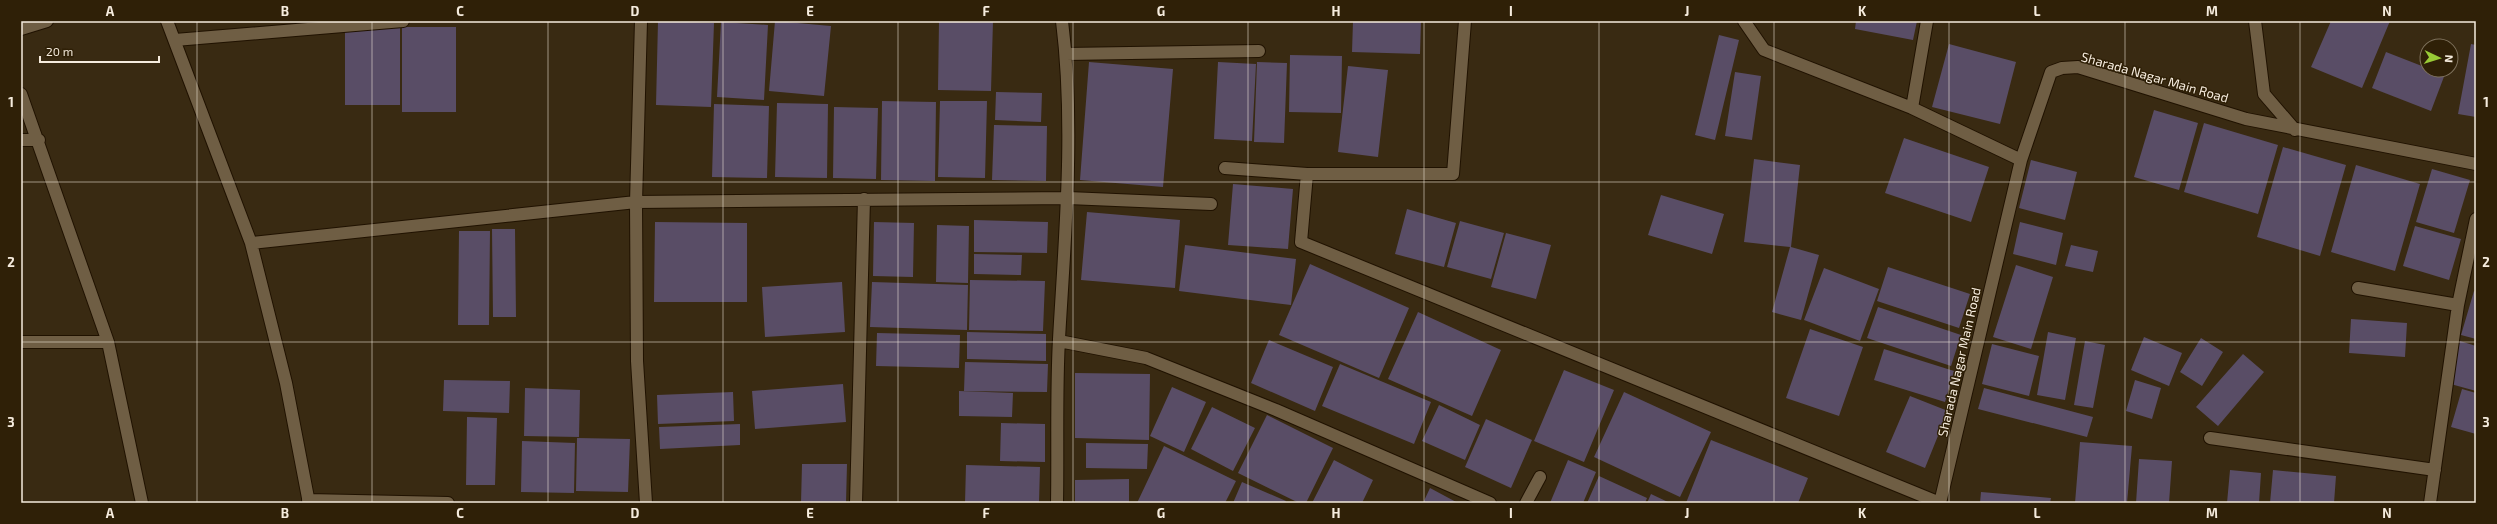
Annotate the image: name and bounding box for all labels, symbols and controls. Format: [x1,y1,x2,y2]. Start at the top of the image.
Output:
text: A [106,3,115,19]
text: B [281,3,289,19]
text: C [456,3,464,19]
text: D [631,3,640,19]
text: E [806,3,814,19]
text: F [982,3,990,19]
text: G [1157,3,1165,19]
text: H [1332,3,1341,19]
text: I [1509,3,1513,19]
text: J [1685,3,1689,19]
text: K [1858,3,1867,19]
text: L [2034,3,2041,19]
text: M [2206,3,2218,19]
text: N [2382,3,2392,19]
scale bar [40,38,159,64]
north arrow [2419,38,2459,78]
text: 20 m [46,44,73,58]
street label: Sharada Nagar Main Road [2080,48,2230,106]
text: N [2443,54,2456,63]
text: 1 [8,94,14,110]
text: 1 [2483,94,2489,110]
text: 2 [7,254,15,270]
text: 2 [2482,254,2490,270]
street label: Sharada Nagar Main Road [1934,286,1984,438]
text: 3 [7,414,15,430]
text: 3 [2482,414,2490,430]
text: A [106,505,115,521]
text: B [281,505,289,521]
text: C [456,505,464,521]
text: D [631,505,640,521]
text: E [806,505,814,521]
text: F [982,505,990,521]
text: G [1157,505,1165,521]
text: H [1332,505,1341,521]
text: I [1509,505,1513,521]
text: J [1685,505,1689,521]
text: K [1858,505,1867,521]
text: L [2034,505,2041,521]
text: M [2206,505,2218,521]
text: N [2382,505,2392,521]

